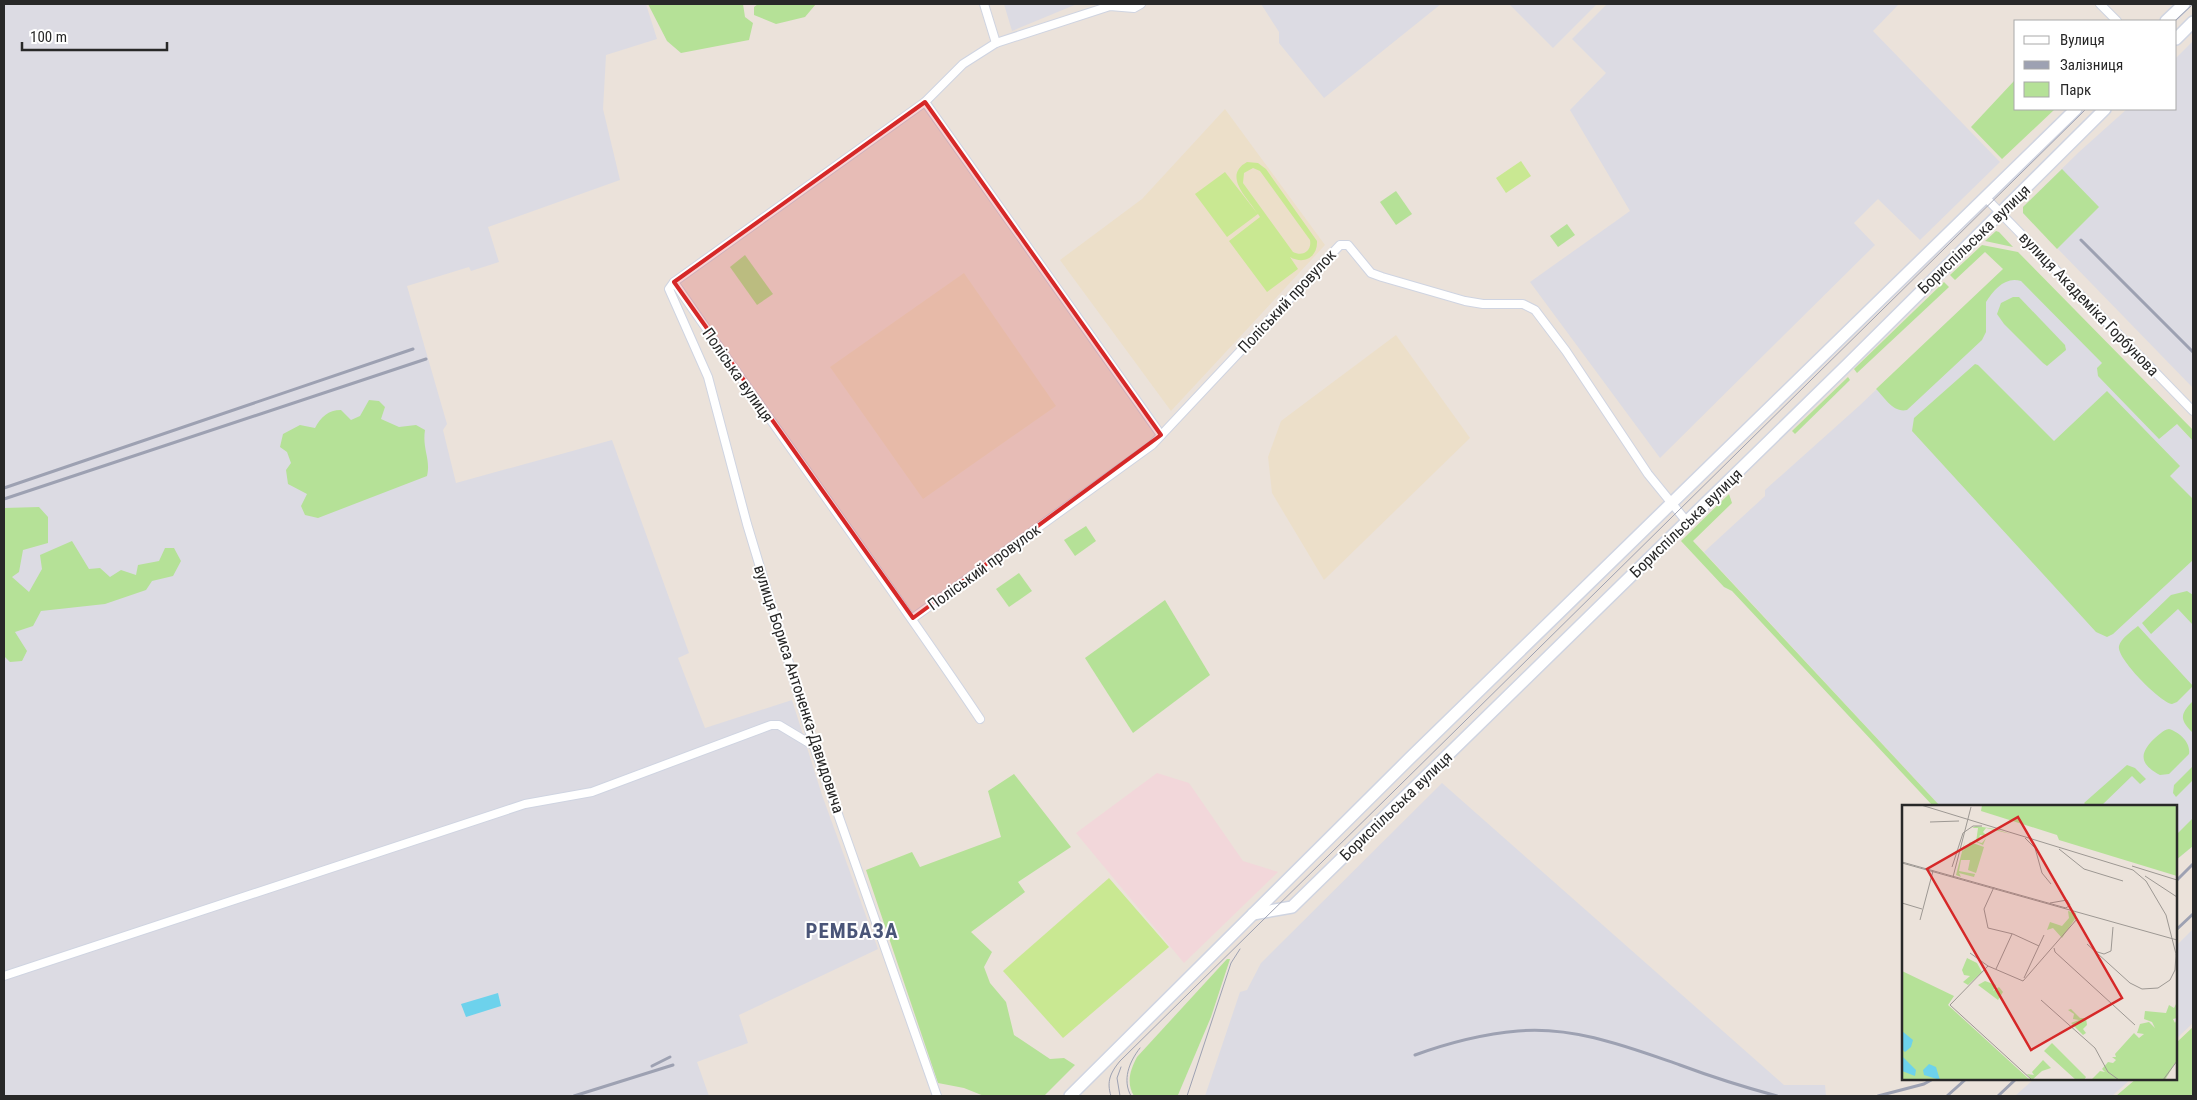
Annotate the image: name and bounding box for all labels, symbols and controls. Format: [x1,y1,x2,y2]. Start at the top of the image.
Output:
scale bar [22,20,168,52]
legend [2014,20,2177,110]
text: 100 m [30,28,67,46]
text: Вулиця [2060,31,2105,49]
text: Залізниця [2060,56,2123,74]
text: Парк [2060,81,2091,99]
street label: Бориспільська вулиця [1914,180,2034,298]
street label: вулиця Академіка Горбунова [2015,228,2163,380]
street label: Поліський провулок [1234,245,1340,357]
street label: Поліська вулиця [699,324,777,426]
street label: Бориспільська вулиця [1626,464,1746,582]
street label: Поліський провулок [924,520,1044,614]
street label: вулиця Бориса Антоненка-Давидовича [750,563,848,815]
street label: Бориспільська вулиця [1336,747,1456,865]
inset map [1902,805,2177,1080]
district label: РЕМБАЗА [805,919,899,943]

